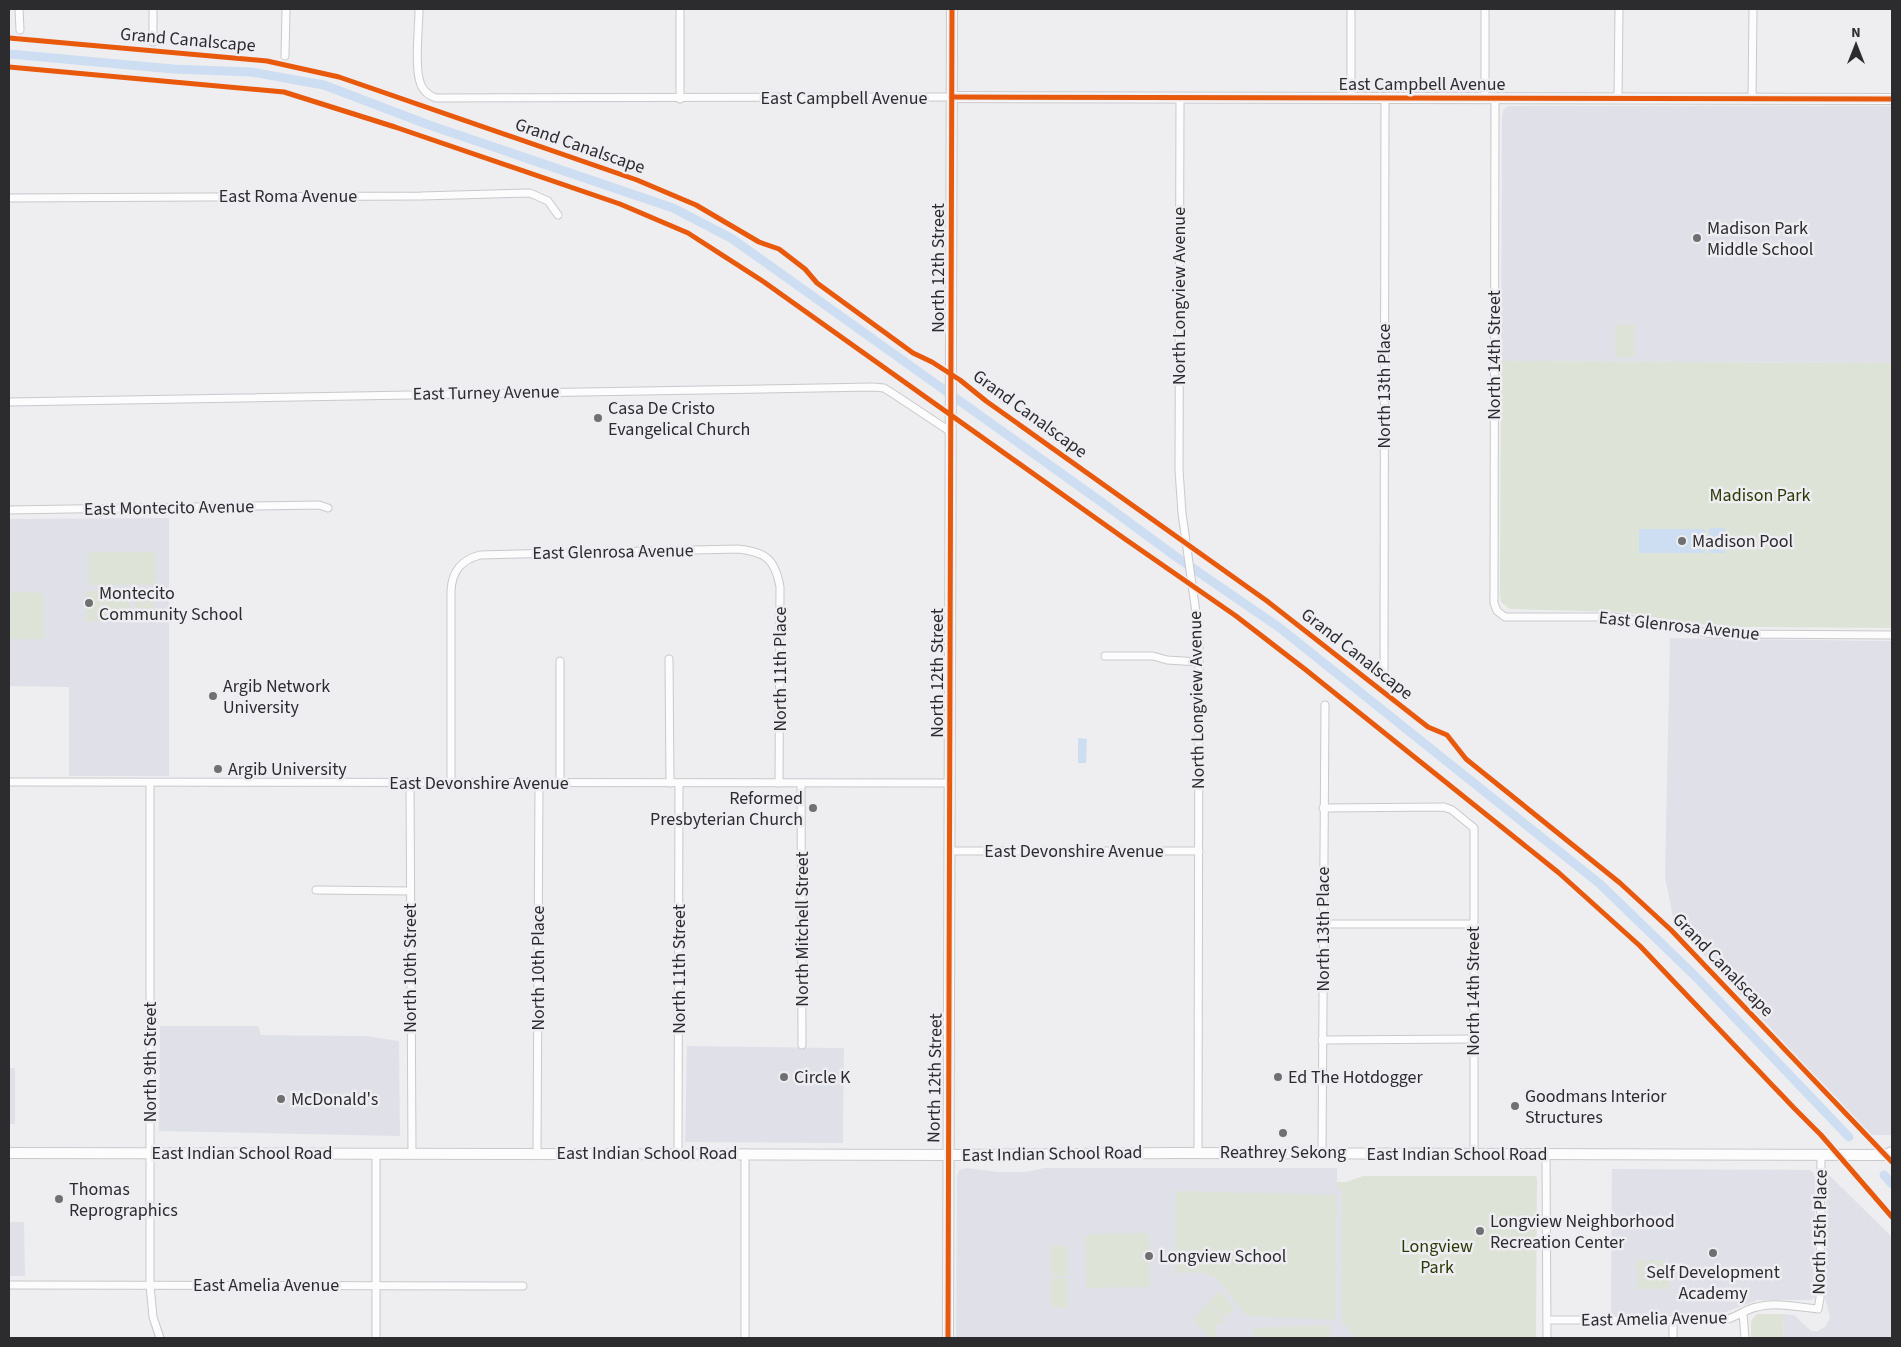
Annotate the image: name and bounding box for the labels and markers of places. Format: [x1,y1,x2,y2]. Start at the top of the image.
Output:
place label: Madison Park Middle School [1707,216,1813,262]
marker: Madison Park Middle School [1691,232,1703,244]
place label: Casa De Cristo Evangelical Church [608,396,750,442]
marker: Casa De Cristo Evangelical Church [592,412,604,424]
place label: Madison Pool [1692,529,1793,554]
marker: Madison Pool [1676,535,1688,547]
place label: Montecito Community School [99,581,243,627]
marker: Montecito Community School [83,597,95,609]
place label: Argib Network University [223,674,330,720]
marker: Argib Network University [207,690,219,702]
place label: Argib University [228,757,347,782]
marker: Argib University [212,763,224,775]
place label: Reformed Presbyterian Church [650,786,803,832]
marker: Reformed Presbyterian Church [807,802,819,814]
place label: Circle K [794,1065,851,1090]
place label: Ed The Hotdogger [1288,1065,1423,1090]
marker: Circle K [778,1071,790,1083]
marker: Ed The Hotdogger [1272,1071,1284,1083]
place label: Goodmans Interior Structures [1525,1084,1667,1130]
place label: McDonald's [291,1087,378,1112]
marker: McDonald's [275,1093,287,1105]
marker: Goodmans Interior Structures [1509,1100,1521,1112]
marker: Reathrey Sekong [1277,1127,1289,1139]
place label: Reathrey Sekong [1220,1140,1346,1165]
place label: Thomas Reprographics [69,1177,178,1223]
marker: Thomas Reprographics [53,1193,65,1205]
place label: Longview Neighborhood Recreation Center [1490,1209,1675,1255]
marker: Longview Neighborhood Recreation Center [1474,1225,1486,1237]
place label: Longview School [1159,1244,1286,1269]
marker: Self Development Academy [1707,1247,1719,1259]
marker: Longview School [1143,1250,1155,1262]
place label: Self Development Academy [1646,1260,1780,1306]

